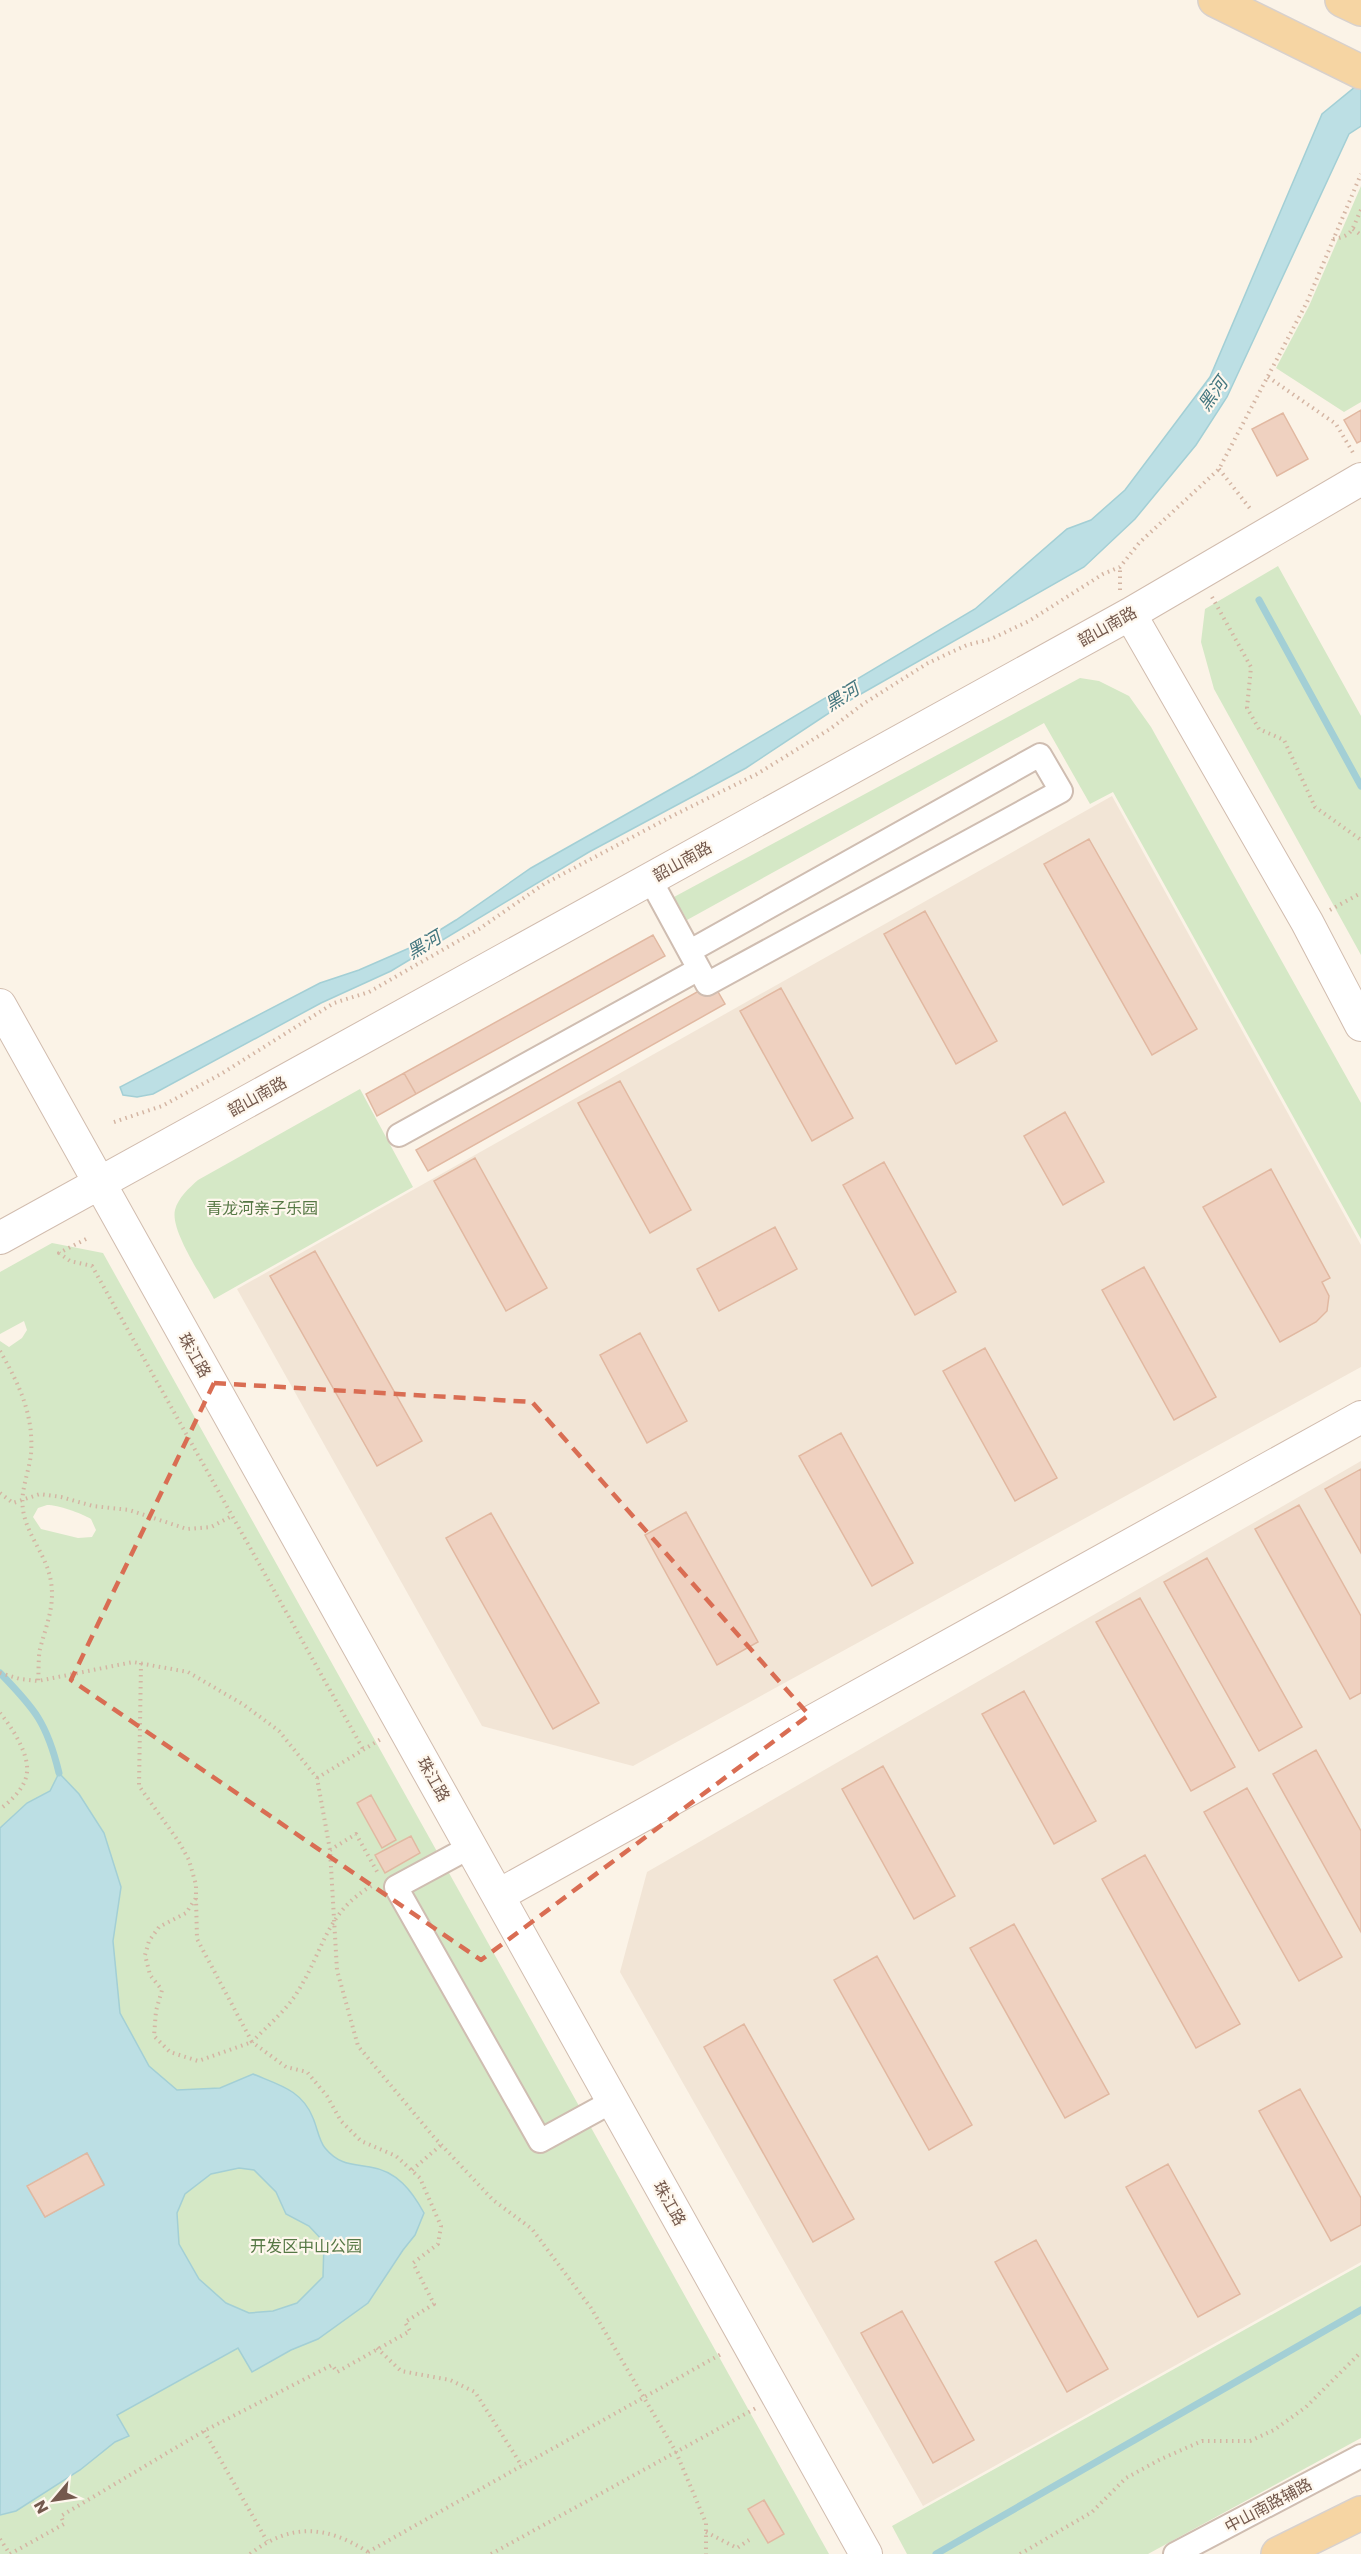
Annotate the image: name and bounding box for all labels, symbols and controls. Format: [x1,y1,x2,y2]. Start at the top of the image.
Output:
water label: 黑河 [1192,369,1235,416]
street label: 韶山南路 [1074,601,1141,652]
water label: 黑河 [820,675,866,717]
street label: 韶山南路 [649,836,716,887]
water label: 黑河 [402,923,448,965]
street label: 韶山南路 [224,1071,291,1122]
park label: 青龙河亲子乐园 [206,1197,318,1220]
street label: 珠江路 [173,1329,216,1382]
street label: 珠江路 [412,1753,455,1806]
street label: 珠江路 [648,2177,691,2230]
park label: 开发区中山公园 [250,2235,362,2258]
north arrow [24,2470,84,2530]
street label: 中山南路辅路 [1220,2473,1316,2538]
text: N [28,2496,54,2518]

